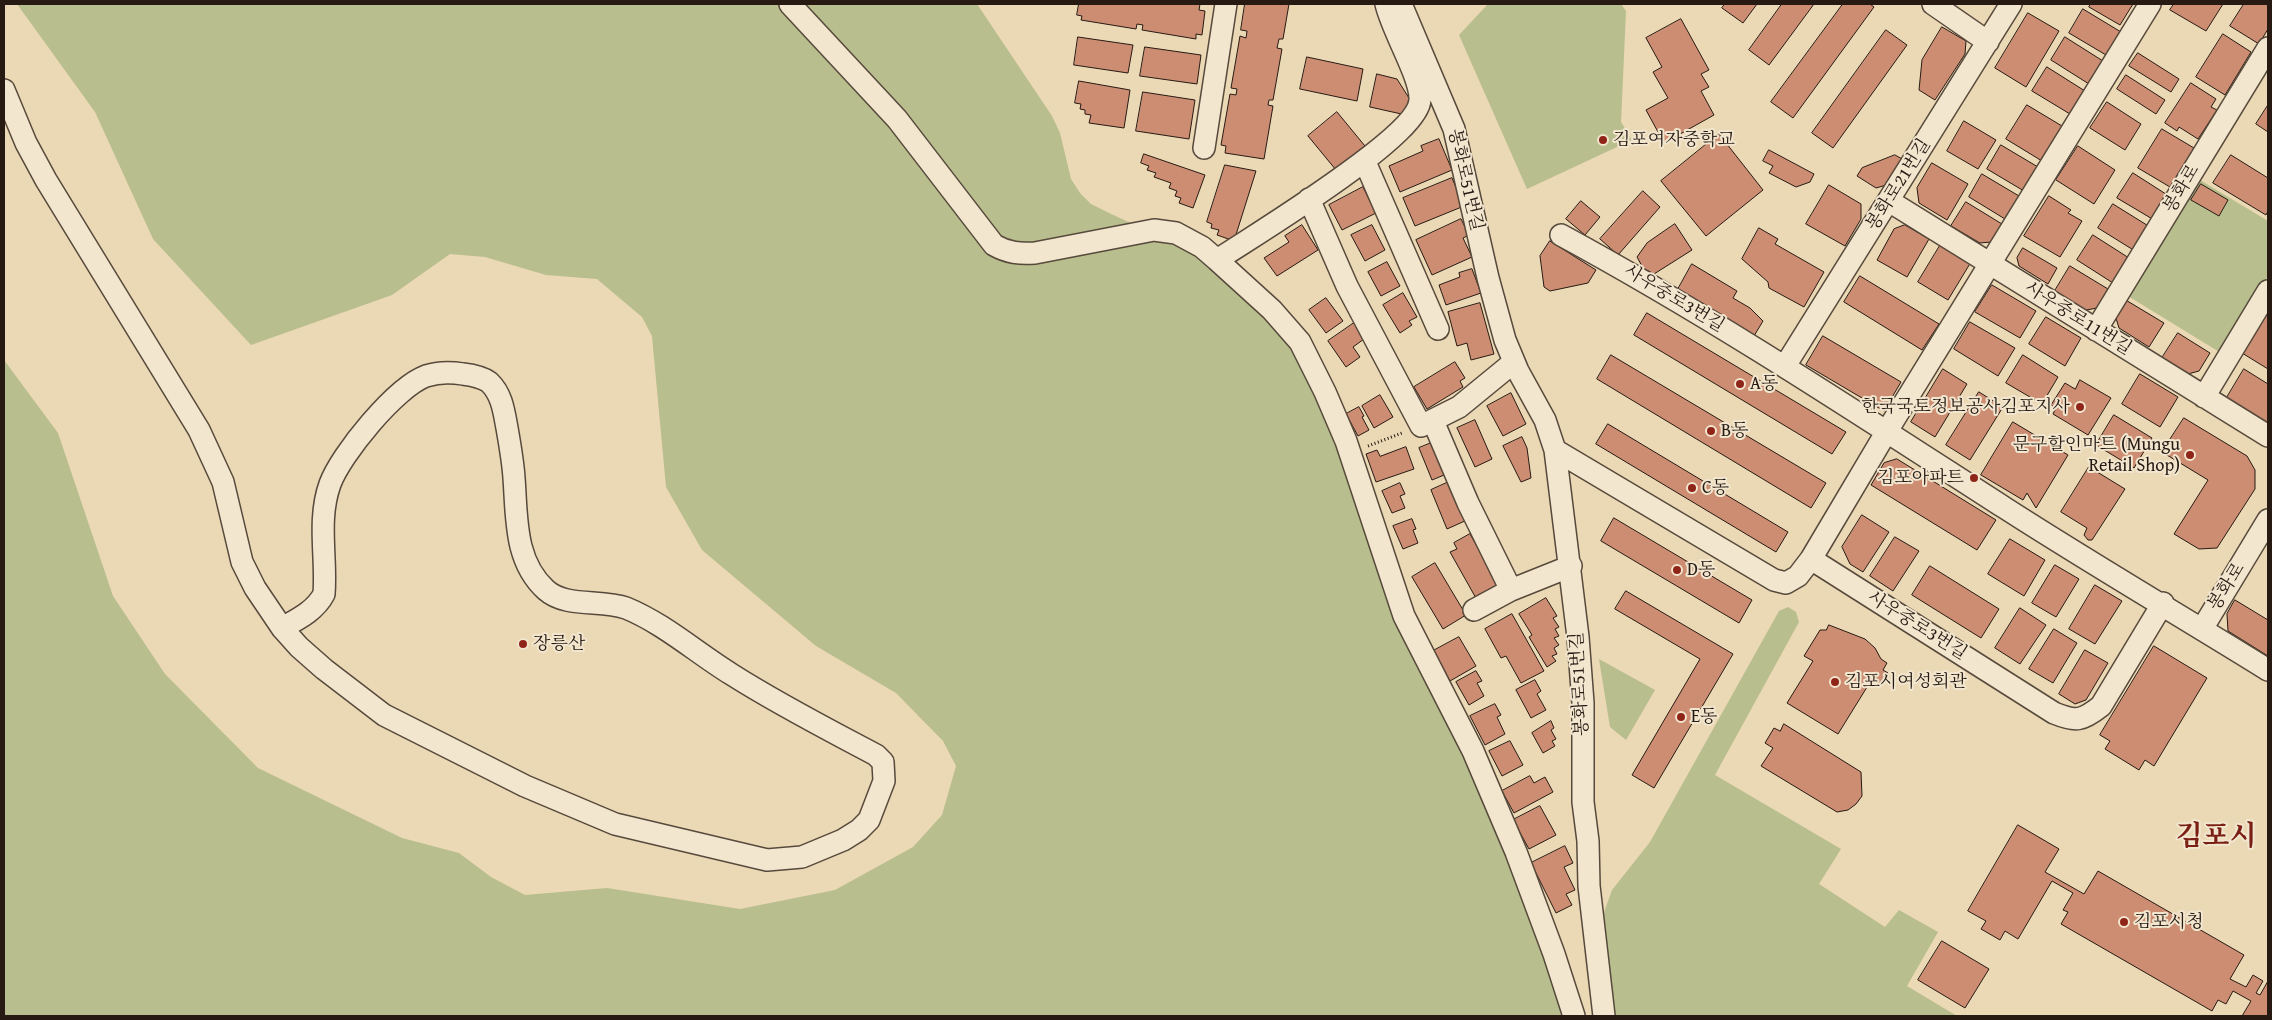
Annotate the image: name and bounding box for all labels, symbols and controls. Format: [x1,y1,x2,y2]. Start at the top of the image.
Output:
street label: 봉화로51번길 [1443,127,1487,233]
place label: 김포여자중학교 [1613,129,1735,151]
marker: 김포여자중학교 [1597,134,1609,146]
street label: 봉화로21번길 [1862,135,1936,235]
street label: 봉화로 [2159,161,2205,217]
street label: 사우중로3번길 [1620,261,1728,337]
street label: 사우중로11번길 [2021,278,2135,360]
place label: A동 [1750,373,1778,395]
marker: A동 [1734,378,1746,390]
place label: 한국국토정보공사김포지사 [1861,396,2070,418]
marker: 한국국토정보공사김포지사 [2074,401,2086,413]
place label: B동 [1721,420,1749,442]
marker: B동 [1705,425,1717,437]
place label: 문구할인마트 (Mungu Retail Shop) [2013,434,2180,476]
marker: 문구할인마트 (Mungu Retail Shop) [2184,449,2196,461]
place label: 김포아파트 [1877,467,1964,489]
marker: 김포아파트 [1968,472,1980,484]
place label: C동 [1702,477,1729,499]
marker: C동 [1686,482,1698,494]
place label: D동 [1687,559,1715,581]
street label: 봉화로 [2204,559,2250,615]
marker: D동 [1671,564,1683,576]
street label: 사우중로3번길 [1863,587,1971,665]
street label: 봉화로51번길 [1566,631,1594,737]
place label: 장릉산 [533,633,585,655]
marker: 장릉산 [517,638,529,650]
place label: 김포시여성회관 [1845,671,1967,693]
marker: 김포시여성회관 [1829,676,1841,688]
place label: E동 [1691,706,1717,728]
marker: E동 [1675,711,1687,723]
district label: 김포시 [2175,821,2257,855]
place label: 김포시청 [2134,911,2204,933]
marker: 김포시청 [2118,916,2130,928]

